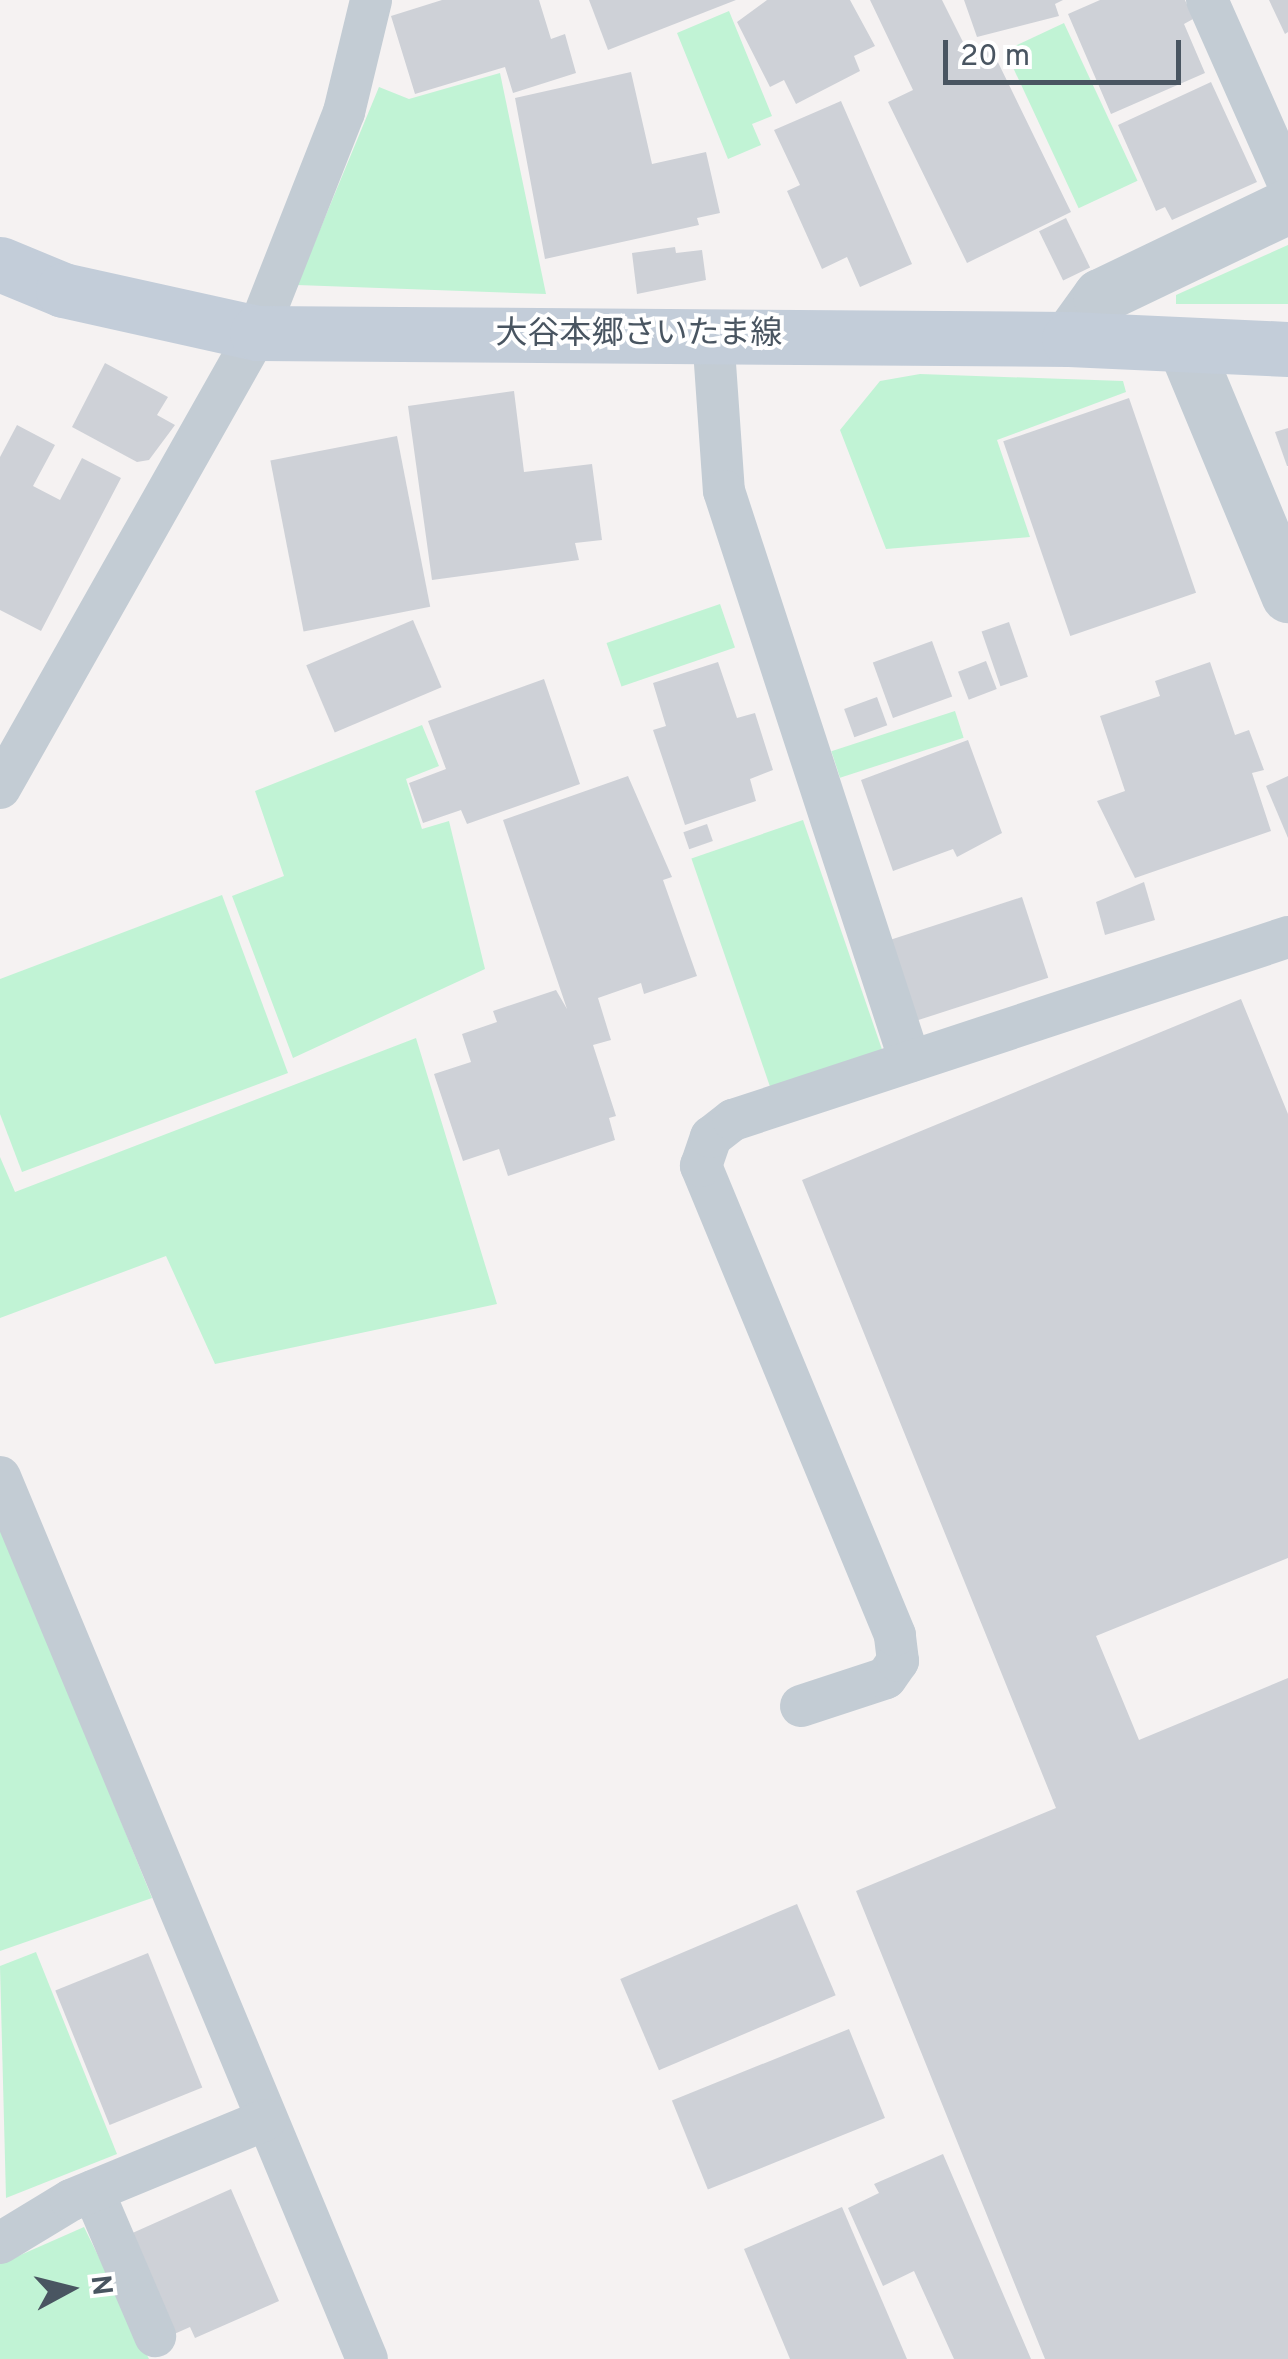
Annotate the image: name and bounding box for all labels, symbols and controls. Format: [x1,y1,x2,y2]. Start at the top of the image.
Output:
scale bar [948,20,1186,82]
text: 20 m [960,39,1030,76]
street label: 大谷本郷さいたま線 [495,316,783,354]
north arrow [20,2239,120,2339]
text: N [81,2273,119,2298]

